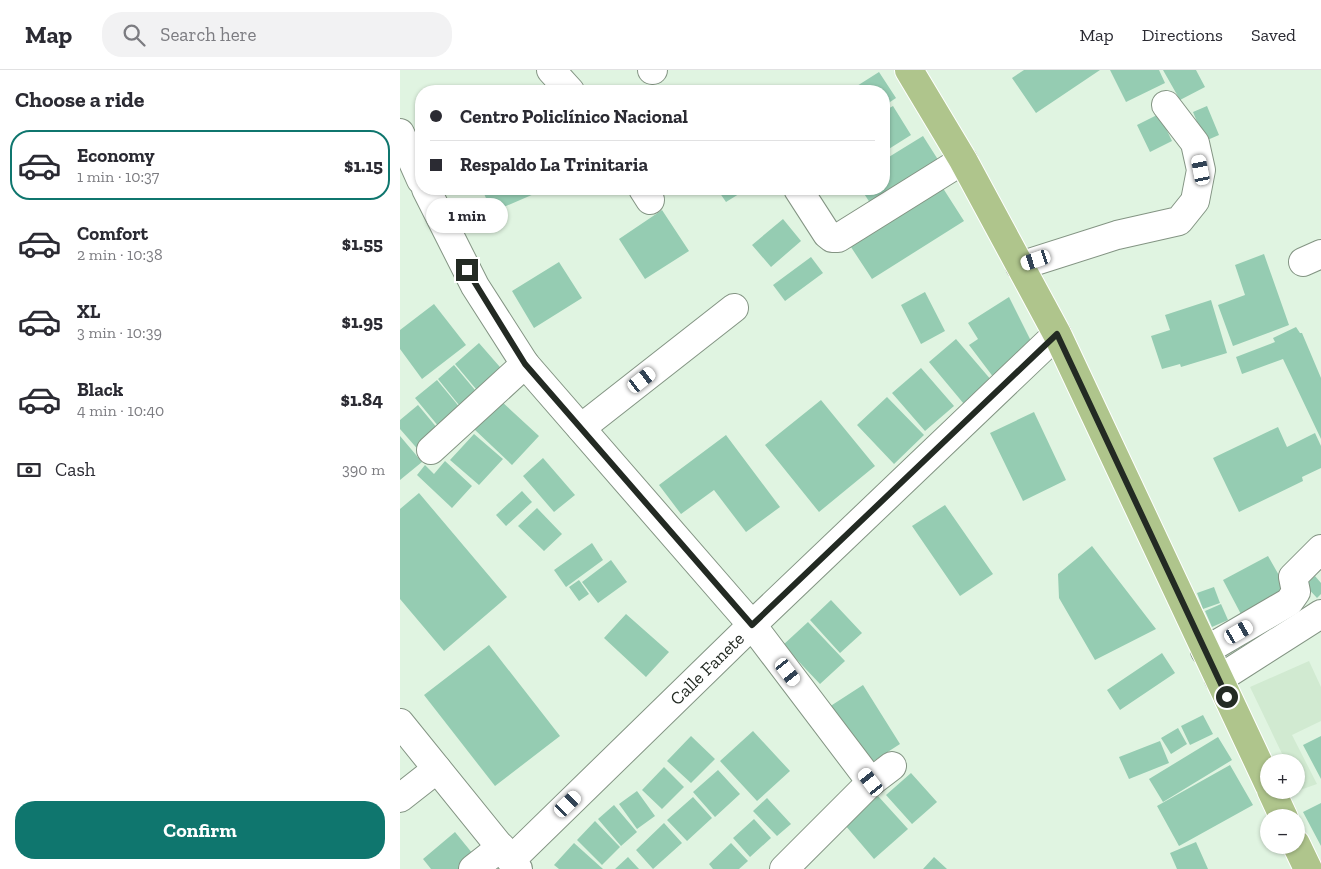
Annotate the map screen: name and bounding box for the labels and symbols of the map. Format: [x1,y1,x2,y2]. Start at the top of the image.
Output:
car [1190,154,1211,186]
callout: 1 min [426,198,508,232]
car [1019,248,1052,272]
route end [456,259,478,281]
car [625,365,658,395]
car [1222,618,1255,646]
street label: Calle Fanete [665,628,749,710]
car [772,656,803,688]
route start [1216,686,1238,708]
car [855,766,886,798]
car [552,788,584,820]

